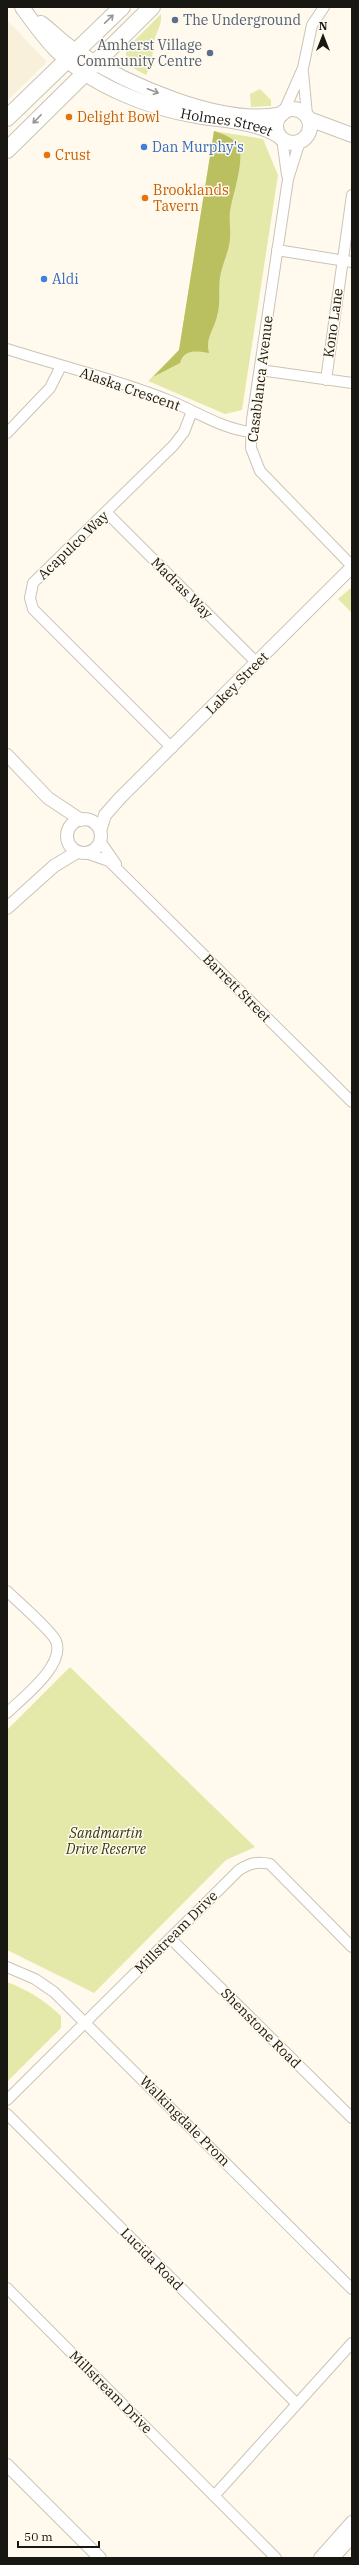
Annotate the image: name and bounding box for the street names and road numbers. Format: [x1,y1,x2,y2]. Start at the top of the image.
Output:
street label: Holmes Street [179,104,276,140]
street label: Kono Lane [319,287,347,359]
street label: Casablanca Avenue [243,315,277,443]
street label: Alaska Crescent [77,363,183,415]
street label: Acapulco Way [34,506,113,583]
street label: Madras Way [147,553,217,623]
street label: Lakey Street [202,648,272,718]
street label: Barrett Street [199,950,275,1026]
street label: Millstream Drive [131,1887,221,1977]
street label: Shenstone Road [217,1984,305,2072]
street label: Walkingdale Prom [136,2072,234,2170]
street label: Lucida Road [117,2224,187,2294]
street label: Millstream Drive [66,2347,156,2437]

